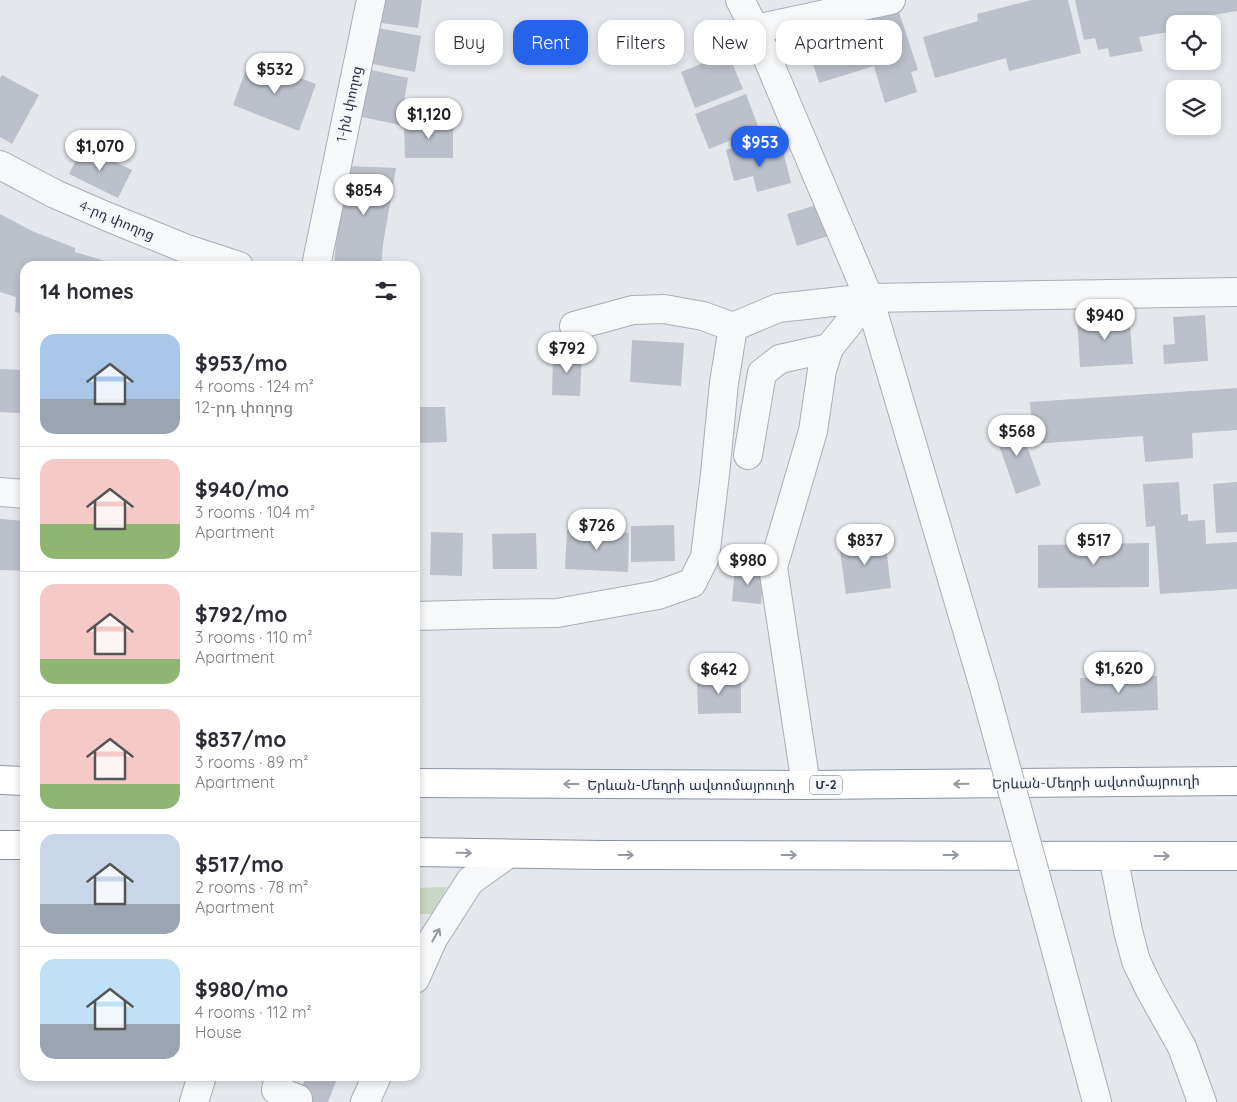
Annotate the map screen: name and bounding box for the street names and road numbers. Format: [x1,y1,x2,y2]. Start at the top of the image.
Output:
street label: 1-ին փողոց [332,64,366,144]
street label: 4-րդ փողոց [77,196,157,244]
street label: Երևան-Մեղրի ավտոմայրուղի [992,771,1200,793]
street label: Երևան-Մեղրի ավտոմայրուղի [587,776,795,794]
road number: Մ-2 [810,776,842,794]

